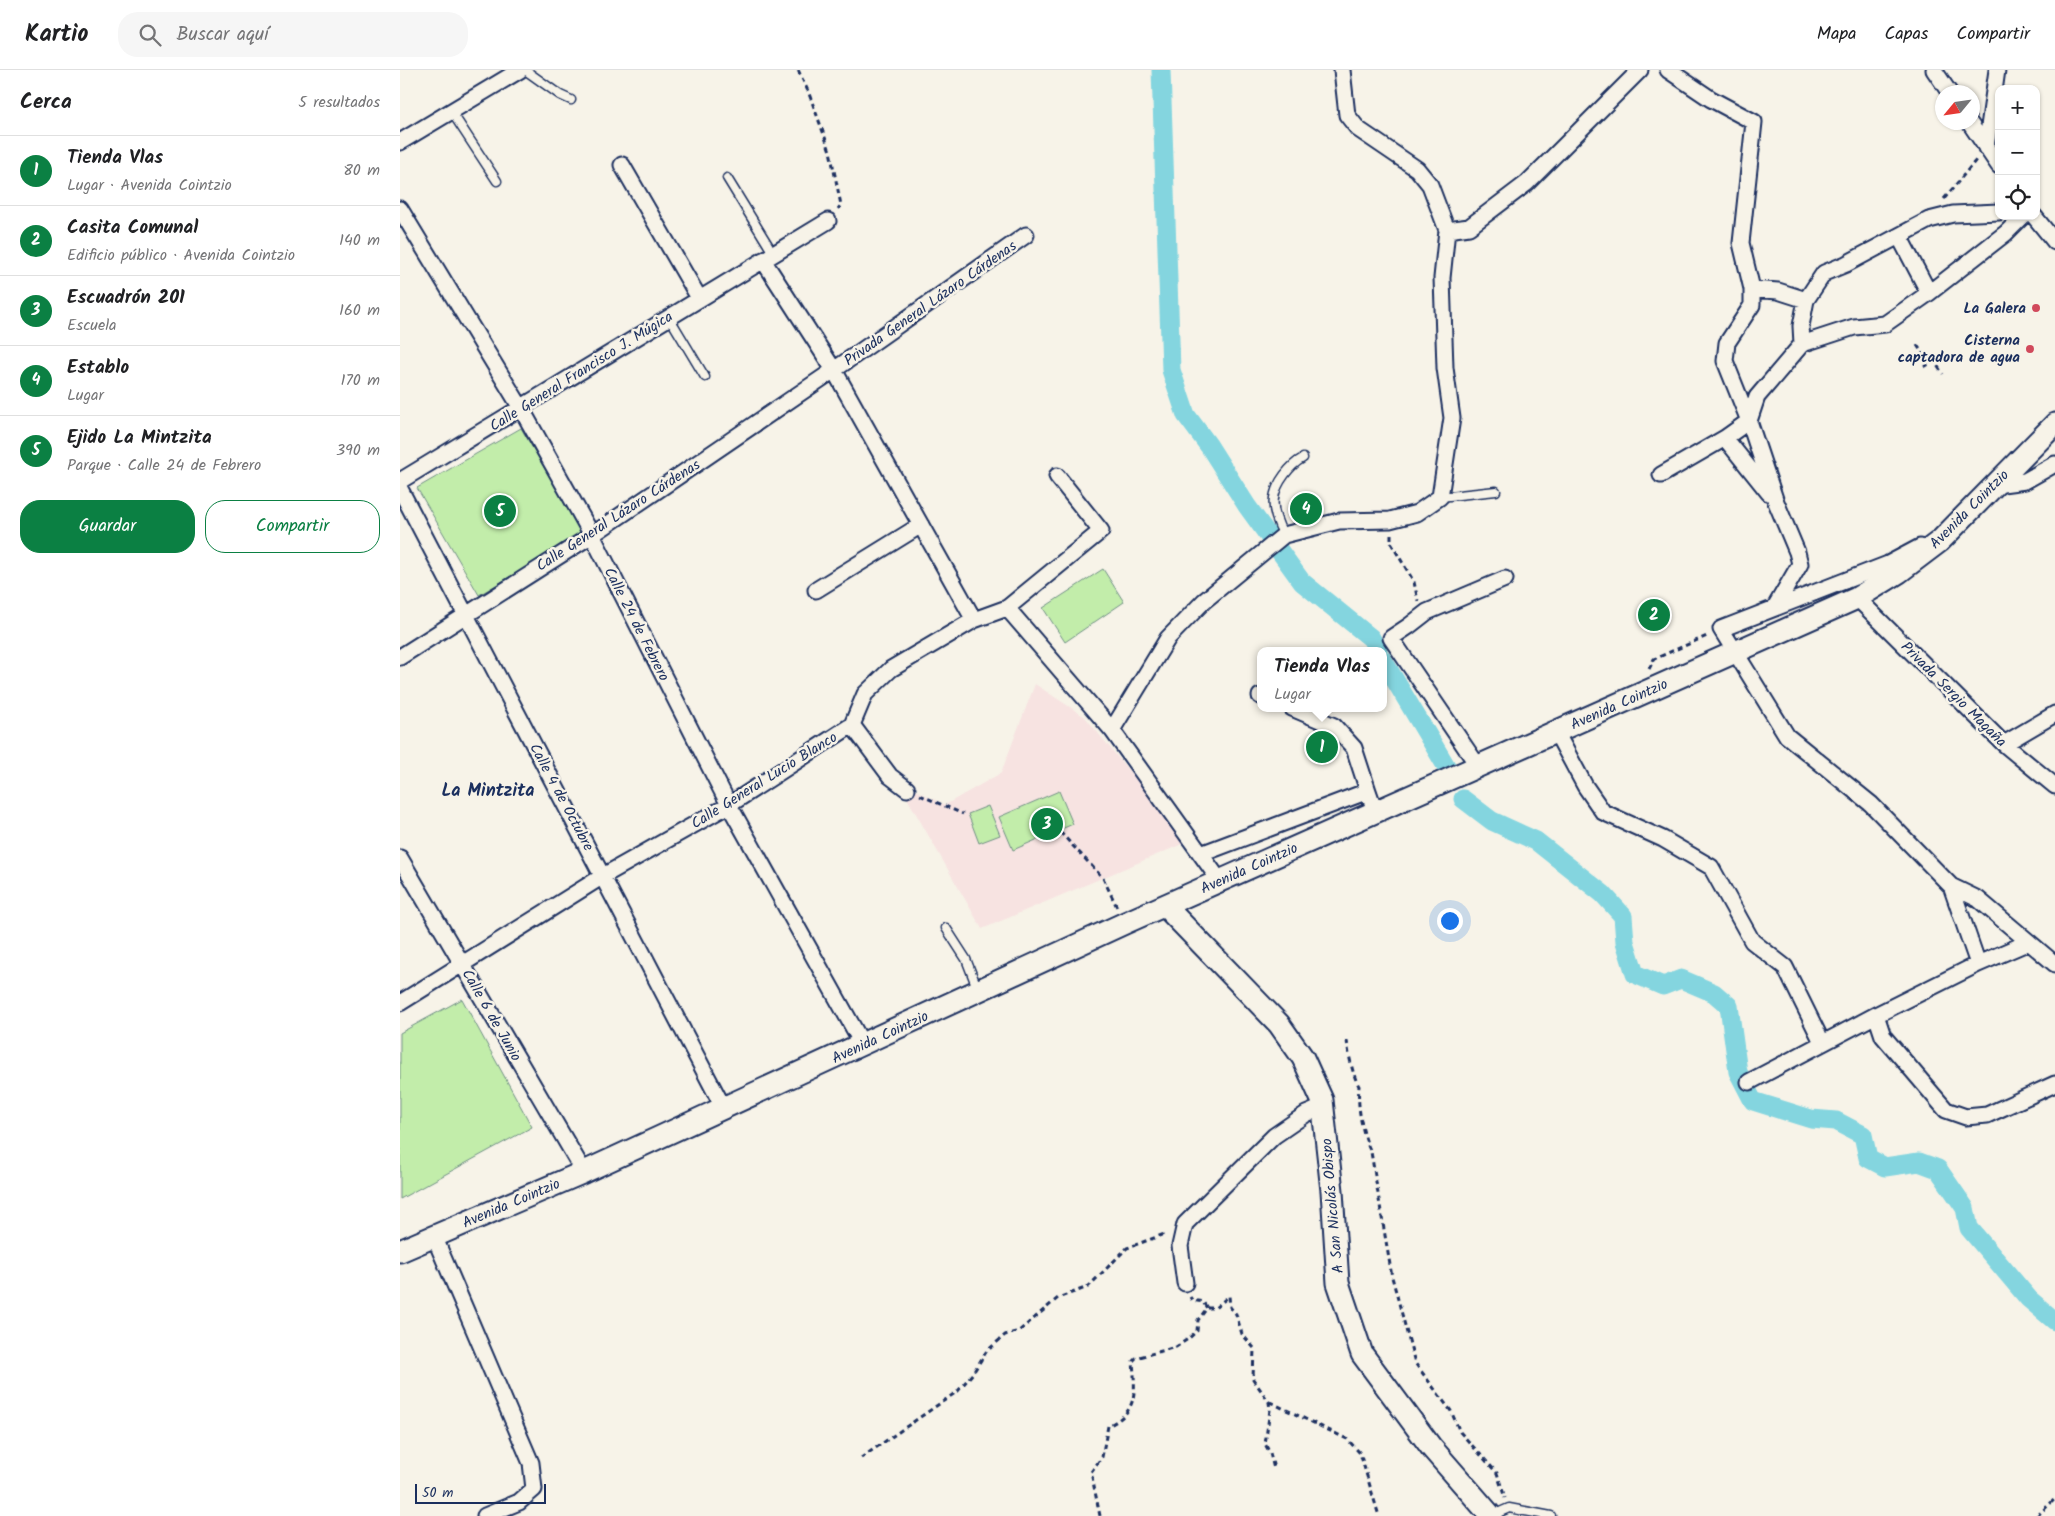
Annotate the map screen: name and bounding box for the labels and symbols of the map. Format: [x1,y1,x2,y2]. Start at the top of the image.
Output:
north arrow [1935,85,1980,130]
street label: Privada General Lázaro Cárdenas [839,234,1022,373]
place label: La Galera [1963,297,2026,321]
marker: La Galera [2030,302,2042,314]
street label: Calle General Francisco J. Múgica [485,305,678,438]
place label: Cisterna captadora de agua [1898,329,2020,370]
marker: Cisterna captadora de agua [2024,343,2036,355]
street label: Calle General Lázaro Cárdenas [532,453,706,578]
street label: Avenida Cointzio [1924,464,2015,555]
pin: 4 [1290,490,1322,528]
pin: 5 [484,492,516,530]
street label: Calle 24 de Febrero [597,563,675,686]
pin: 2 [1638,596,1670,634]
street label: Privada Sergio Magaña [1895,636,2012,753]
street label: Avenida Cointzio [1567,673,1672,737]
street label: Calle General Lucio Blanco [687,726,843,836]
pin: 1 [1306,728,1338,766]
street label: Calle 4 de Octubre [523,739,600,856]
district label: La Mintzita [442,777,534,806]
pin: 3 [1031,805,1063,843]
street label: Avenida Cointzio [1197,837,1302,901]
your location [1437,908,1463,934]
street label: Calle 6 de Junio [455,965,527,1066]
street label: Avenida Cointzio [828,1005,933,1071]
street label: A San Nicolás Obispo [1315,1137,1351,1274]
street label: Avenida Cointzio [459,1172,564,1235]
scale bar [415,1481,546,1504]

